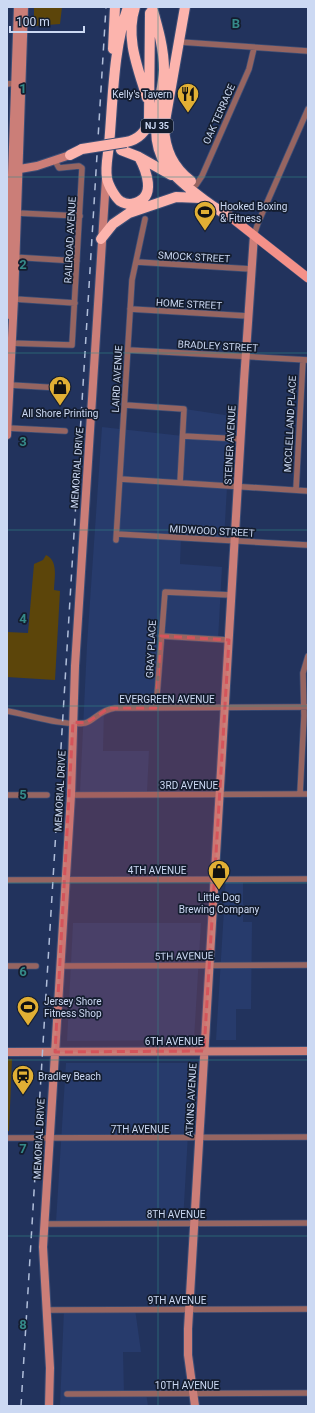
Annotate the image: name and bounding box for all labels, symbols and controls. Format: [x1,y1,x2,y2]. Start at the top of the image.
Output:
scale bar [10,8,84,34]
text: 100 m [16,15,50,29]
text: B [232,16,240,31]
text: 1 [19,81,27,96]
restaurant icon: Kelly's Tavern [175,81,201,114]
street label: OAK TERRACE [201,82,237,146]
place label: Kelly's Tavern [112,89,172,100]
road number: NJ 35 [141,119,173,133]
street label: RAILROAD AVENUE [62,196,78,284]
sports icon: Hooked Boxing & Fitness [192,199,218,232]
place label: Hooked Boxing & Fitness [220,201,287,224]
street label: SMOCK STREET [158,250,230,264]
text: 2 [19,257,27,272]
street label: HOME STREET [156,297,222,311]
street label: BRADLEY STREET [177,338,259,354]
street label: LAIRD AVENUE [110,345,124,413]
shop icon: All Shore Printing [47,374,73,407]
street label: MCCLELLAND PLACE [282,375,298,473]
street label: STEINER AVENUE [222,405,238,485]
place label: All Shore Printing [22,408,98,419]
street label: MEMORIAL DRIVE [69,427,85,509]
text: 3 [19,434,27,449]
street label: MIDWOOD STREET [169,523,255,539]
text: 4 [19,611,27,626]
street label: GRAY PLACE [144,619,158,678]
street label: EVERGREEN AVENUE [119,694,215,705]
street label: MEMORIAL DRIVE [52,750,68,832]
street label: 3RD AVENUE [160,780,218,791]
text: 5 [19,787,27,802]
shop icon: Little Dog Brewing Company [206,858,232,891]
street label: 4TH AVENUE [128,865,187,876]
place label: Little Dog Brewing Company [179,892,260,915]
street label: 5TH AVENUE [155,950,214,962]
text: 6 [19,964,27,979]
sports icon: Jersey Shore Fitness Shop [15,994,41,1027]
place label: Jersey Shore Fitness Shop [44,996,102,1019]
street label: 6TH AVENUE [145,1036,204,1047]
station icon: Bradley Beach [10,1063,36,1096]
street label: ATKINS AVENUE [184,1063,198,1137]
place label: Bradley Beach [38,1071,101,1082]
street label: MEMORIAL DRIVE [31,1098,47,1180]
street label: 7TH AVENUE [111,1124,170,1135]
text: 7 [19,1141,27,1156]
street label: 8TH AVENUE [147,1209,206,1220]
street label: 9TH AVENUE [148,1295,207,1306]
text: 8 [19,1317,27,1332]
street label: 10TH AVENUE [155,1380,219,1391]

